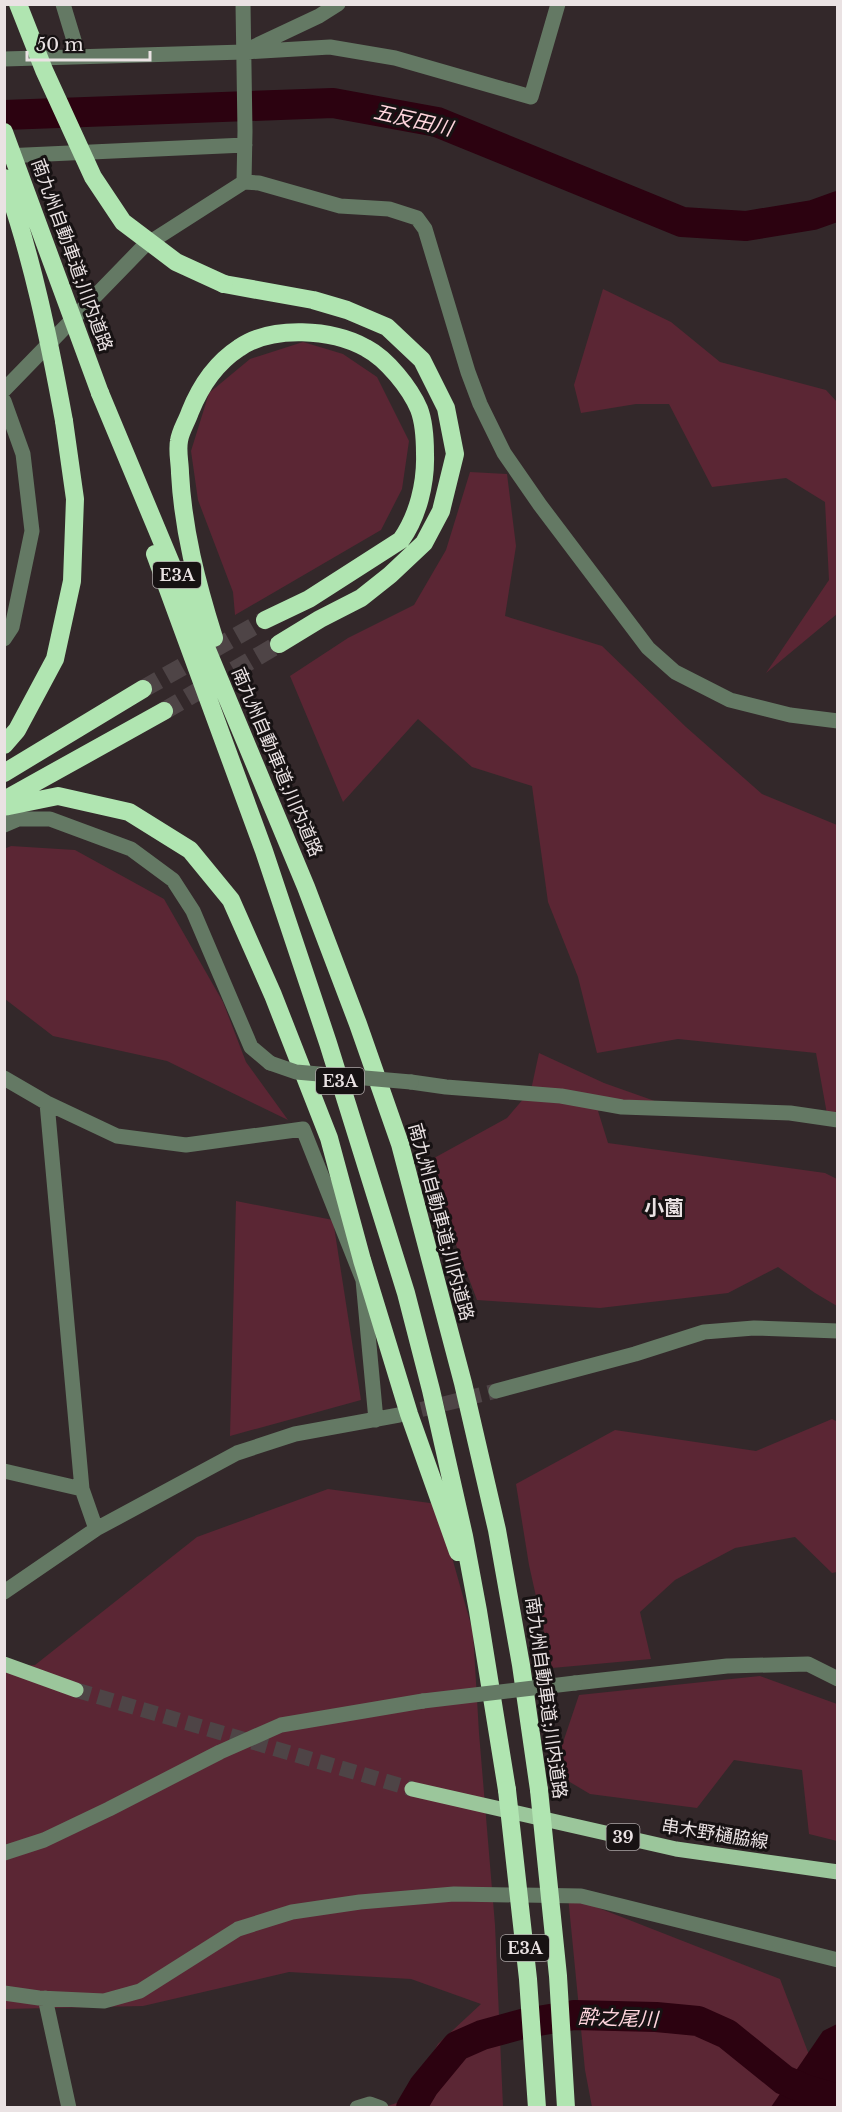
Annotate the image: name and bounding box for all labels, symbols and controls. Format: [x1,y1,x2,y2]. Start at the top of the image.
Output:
scale bar [27,24,150,62]
text: 50 m [36,34,84,56]
water label: 五反田川 [371,99,457,141]
street label: 南九州自動車道;川内道路 [27,156,117,354]
road number: E3A [153,562,201,588]
street label: 南九州自動車道;川内道路 [227,664,327,860]
road number: E3A [316,1068,364,1094]
street label: 南九州自動車道;川内道路 [404,1121,478,1323]
district label: 小薗 [644,1196,684,1220]
street label: 南九州自動車道;川内道路 [521,1596,571,1800]
street label: 串木野樋脇線 [660,1815,770,1853]
road number: 39 [606,1824,640,1850]
road number: E3A [501,1935,549,1961]
water label: 酔之尾川 [578,2005,660,2031]

